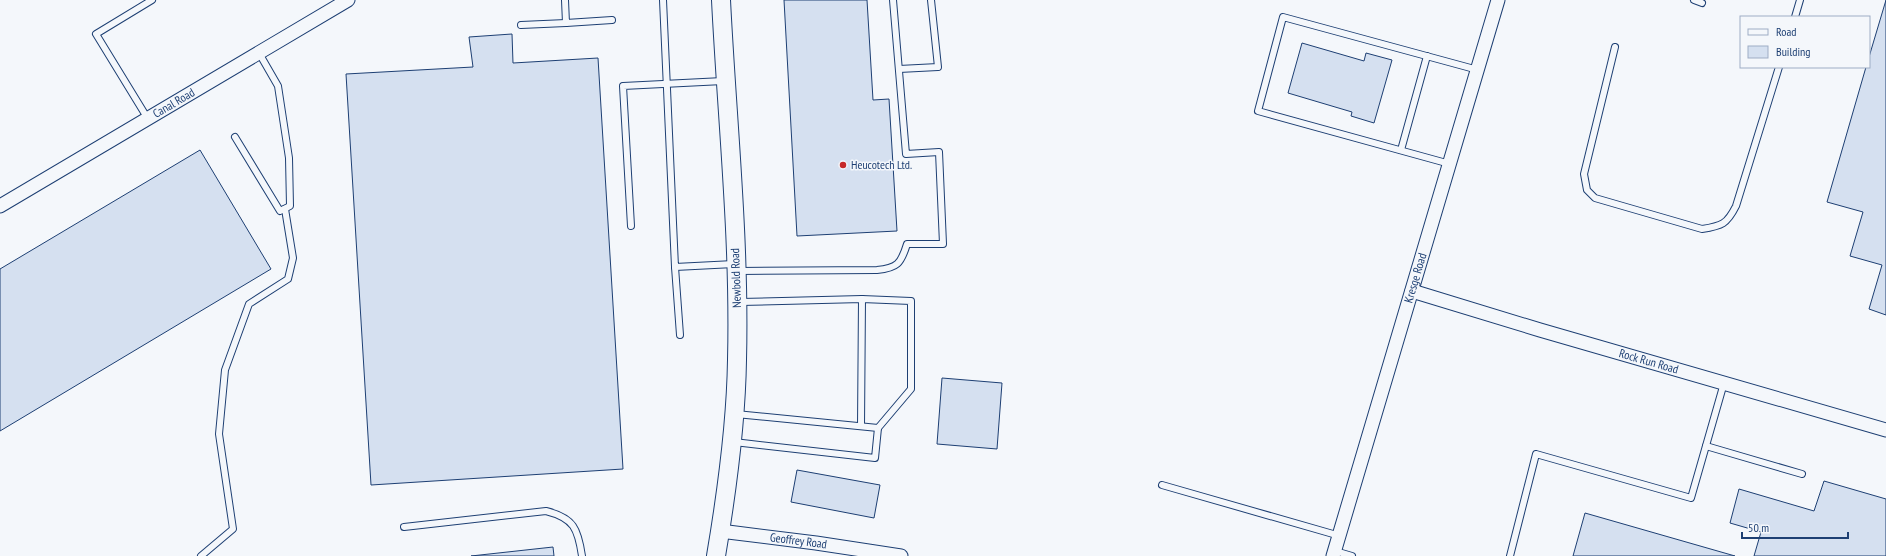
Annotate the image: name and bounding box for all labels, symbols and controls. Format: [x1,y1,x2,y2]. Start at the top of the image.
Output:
legend [1740,16,1870,68]
text: Road [1776,24,1796,39]
text: Building [1776,44,1811,59]
street label: Canal Road [150,84,197,121]
place label: Heucotech Ltd. [851,157,912,172]
marker: Heucotech Ltd. [838,160,848,170]
street label: Newbold Road [727,248,744,308]
street label: Kresge Road [1401,251,1429,305]
street label: Rock Run Road [1617,345,1680,377]
scale bar [1742,514,1848,540]
text: 50 m [1748,520,1769,535]
street label: Geoffrey Road [769,529,828,552]

